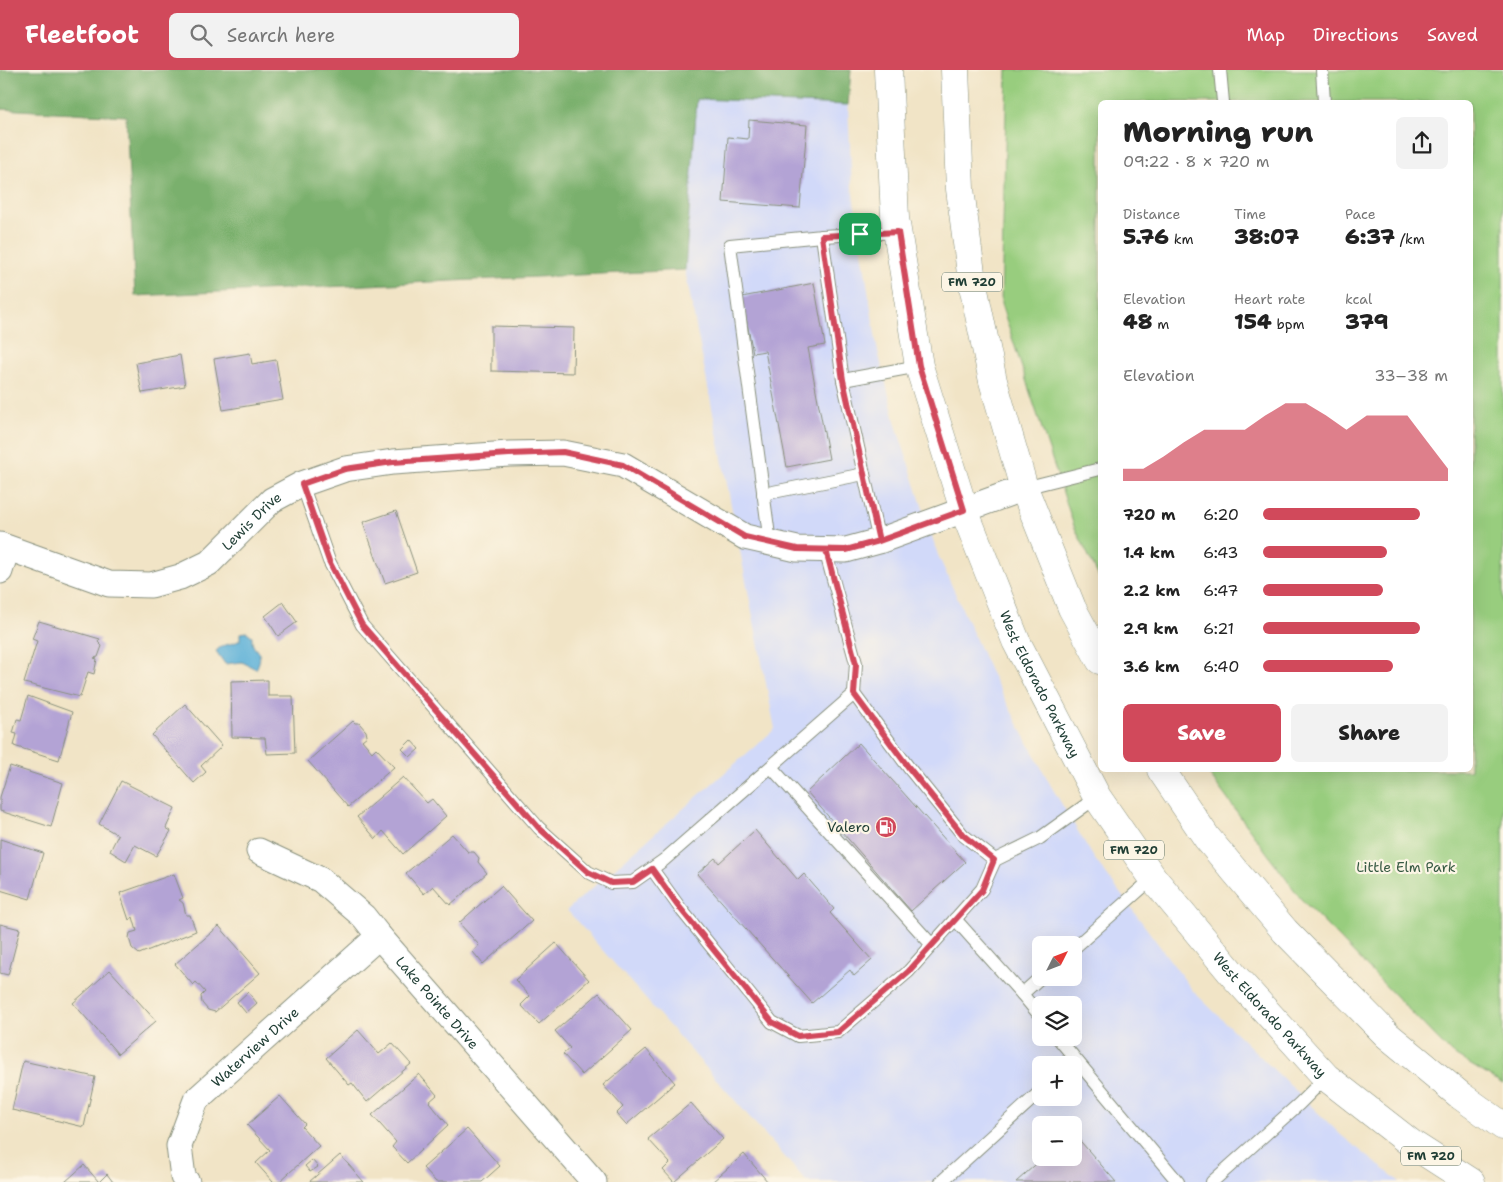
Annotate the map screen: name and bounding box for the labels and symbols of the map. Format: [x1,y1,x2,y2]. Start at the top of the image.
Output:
pin [839,213,881,255]
road number: FM 720 [942,272,1002,292]
street label: Lewis Drive [218,488,285,554]
street label: West Eldorado Parkway [996,608,1084,761]
fuel station icon: Valero [874,815,898,839]
place label: Valero [827,818,870,836]
road number: FM 720 [1104,840,1164,860]
park label: Little Elm Park [1356,858,1456,876]
north arrow [1032,936,1082,986]
street label: West Eldorado Parkway [1209,948,1331,1081]
street label: Lake Pointe Drive [392,953,483,1053]
street label: Waterview Drive [207,1003,303,1091]
road number: FM 720 [1401,1146,1461,1166]

